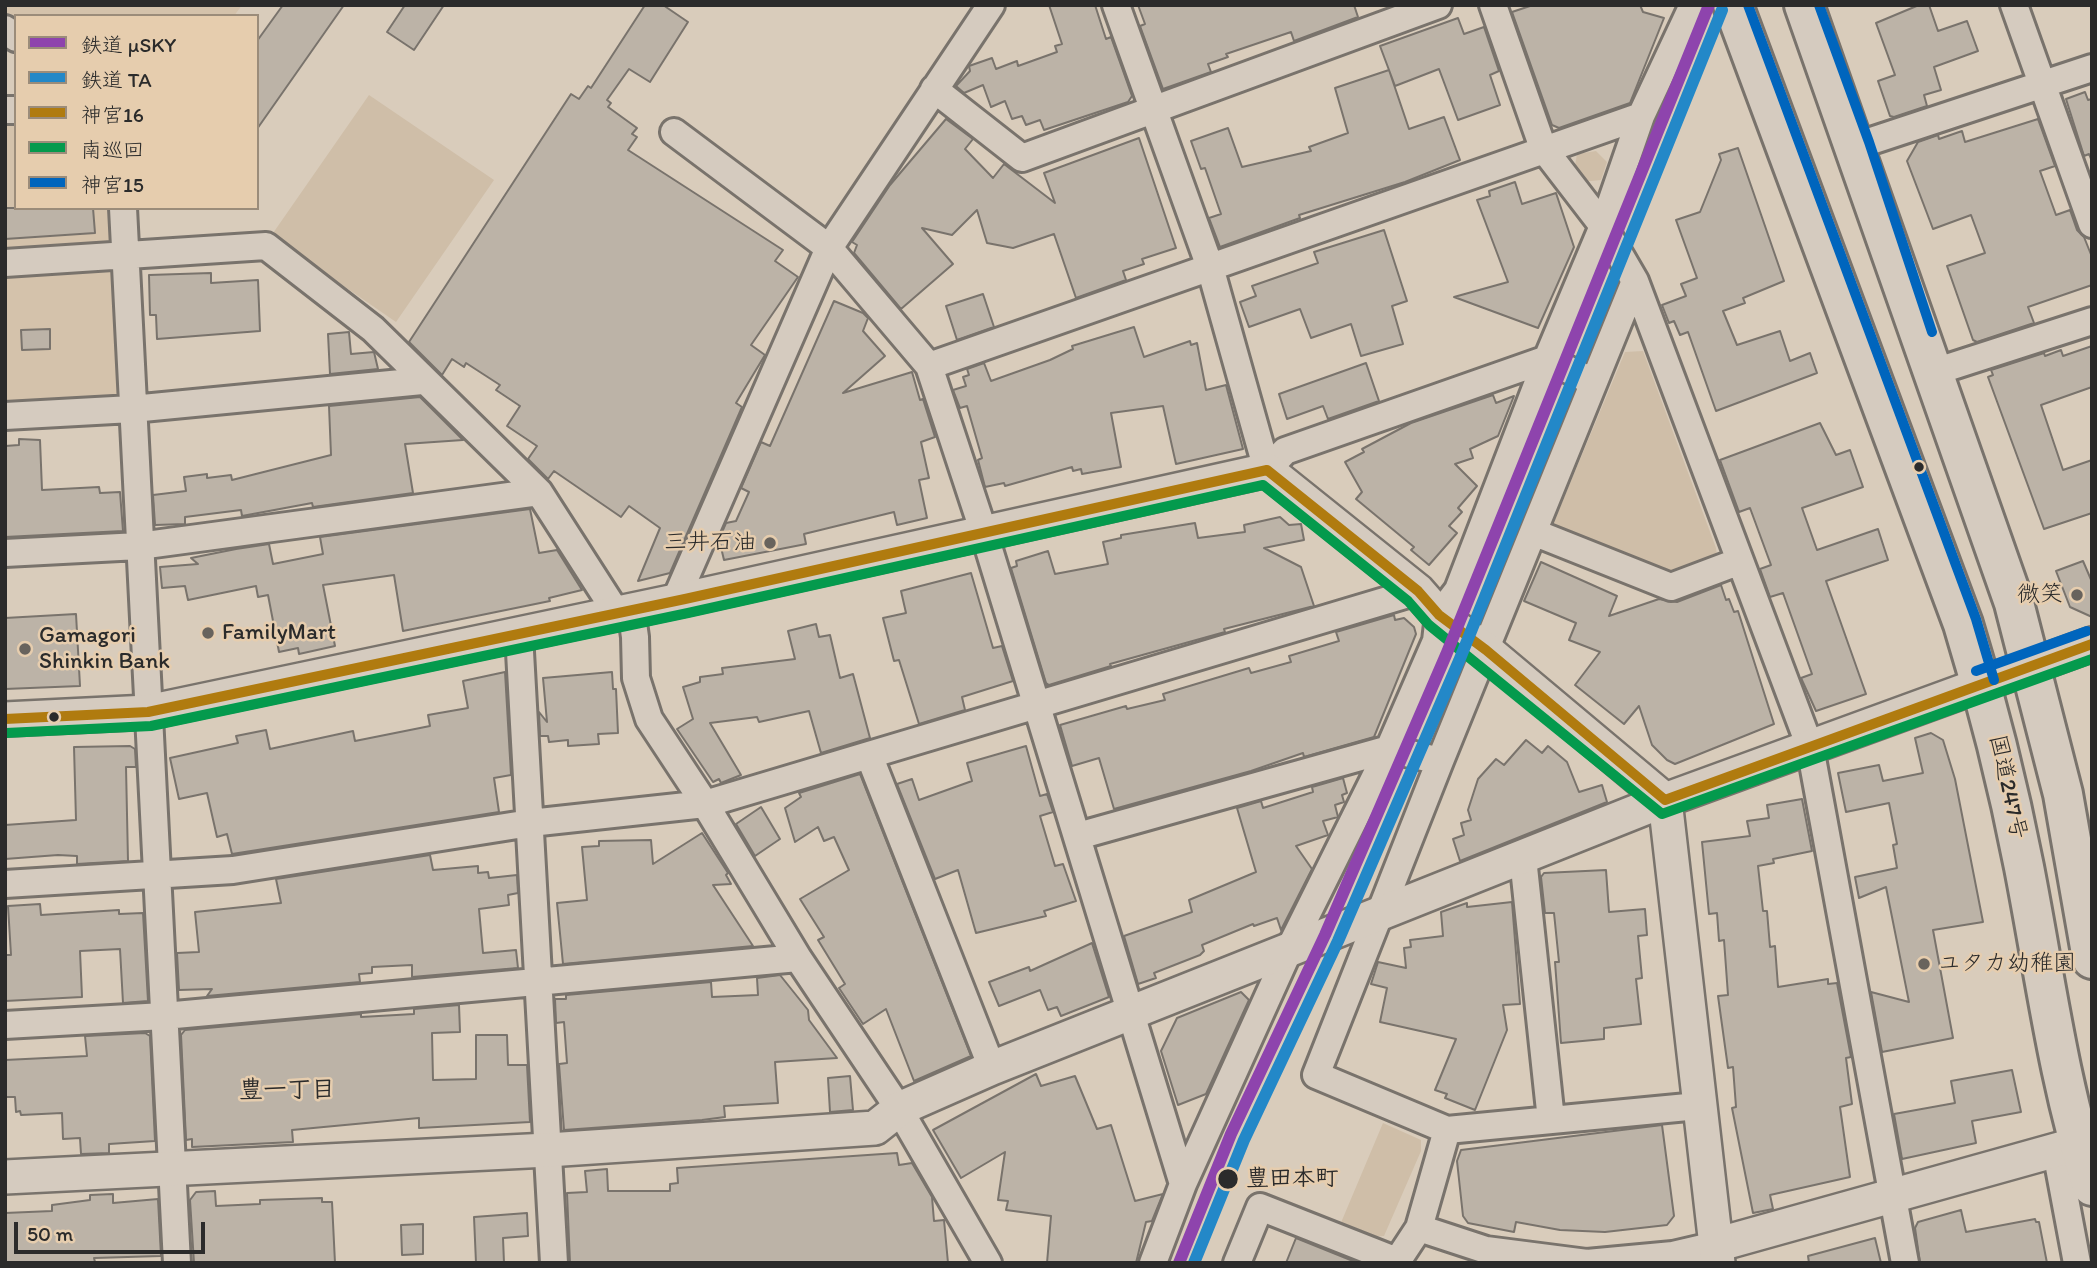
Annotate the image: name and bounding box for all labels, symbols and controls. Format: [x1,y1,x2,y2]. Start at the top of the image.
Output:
legend [14,14,259,210]
text: 鉄道 μSKY [81,32,176,57]
text: 鉄道 TA [81,67,152,92]
text: 神宮16 [81,102,144,127]
text: 南巡回 [81,137,144,162]
text: 神宮15 [81,172,144,197]
unlabelled marker [1912,460,1926,474]
place label: 三井石油 [664,529,756,557]
marker: 三井石油 [762,535,778,551]
place label: 微笑 [2017,581,2063,609]
marker: 微笑 [2069,587,2085,603]
place label: FamilyMart [222,619,336,647]
place label: Gamagori Shinkin Bank [39,622,170,676]
marker: FamilyMart [200,625,216,641]
marker: Gamagori Shinkin Bank [17,641,33,657]
unlabelled marker [47,710,61,724]
street label: 国道247号 [1982,732,2032,842]
place label: ユタカ幼稚園 [1938,950,2076,978]
marker: ユタカ幼稚園 [1916,956,1932,972]
district label: 豊一丁目 [239,1077,335,1105]
place label: 豊田本町 [1246,1165,1338,1193]
marker: 豊田本町 [1216,1167,1240,1191]
scale bar [18,1208,208,1252]
text: 50 m [27,1221,73,1246]

